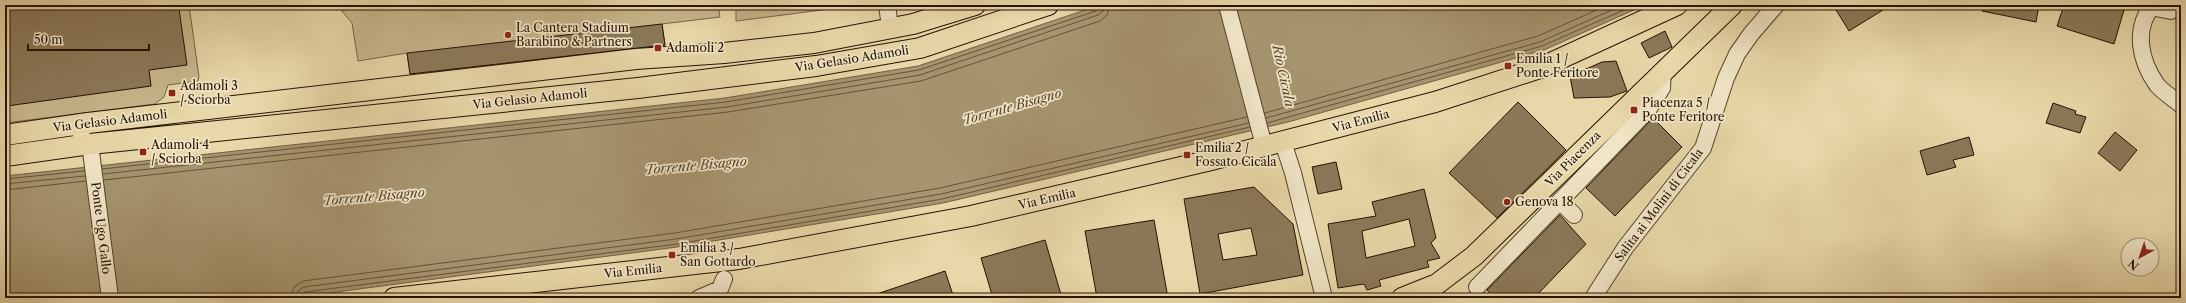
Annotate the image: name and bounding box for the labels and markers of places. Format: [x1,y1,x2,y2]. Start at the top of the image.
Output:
place label: La Cantera Stadium Barabino & Partners [516,20,632,49]
marker: La Cantera Stadium Barabino & Partners [503,30,513,40]
place label: Adamoli 2 [665,40,724,55]
marker: Adamoli 2 [653,43,663,53]
place label: Emilia 1 / Ponte Feritore [1516,51,1599,80]
marker: Emilia 1 / Ponte Feritore [1503,61,1513,71]
place label: Adamoli 3 / Sciorba [179,78,238,107]
marker: Adamoli 3 / Sciorba [167,88,177,98]
place label: Piacenza 5 / Ponte Feritore [1642,95,1725,124]
marker: Piacenza 5 / Ponte Feritore [1629,105,1639,115]
place label: Adamoli 4 / Sciorba [150,137,209,166]
place label: Emilia 2 / Fossato Cicala [1195,140,1277,169]
marker: Adamoli 4 / Sciorba [138,147,148,157]
marker: Emilia 2 / Fossato Cicala [1182,150,1192,160]
place label: Genova 18 [1515,194,1574,209]
marker: Genova 18 [1502,197,1512,207]
place label: Emilia 3 / San Gottardo [680,240,756,269]
marker: Emilia 3 / San Gottardo [667,250,677,260]

